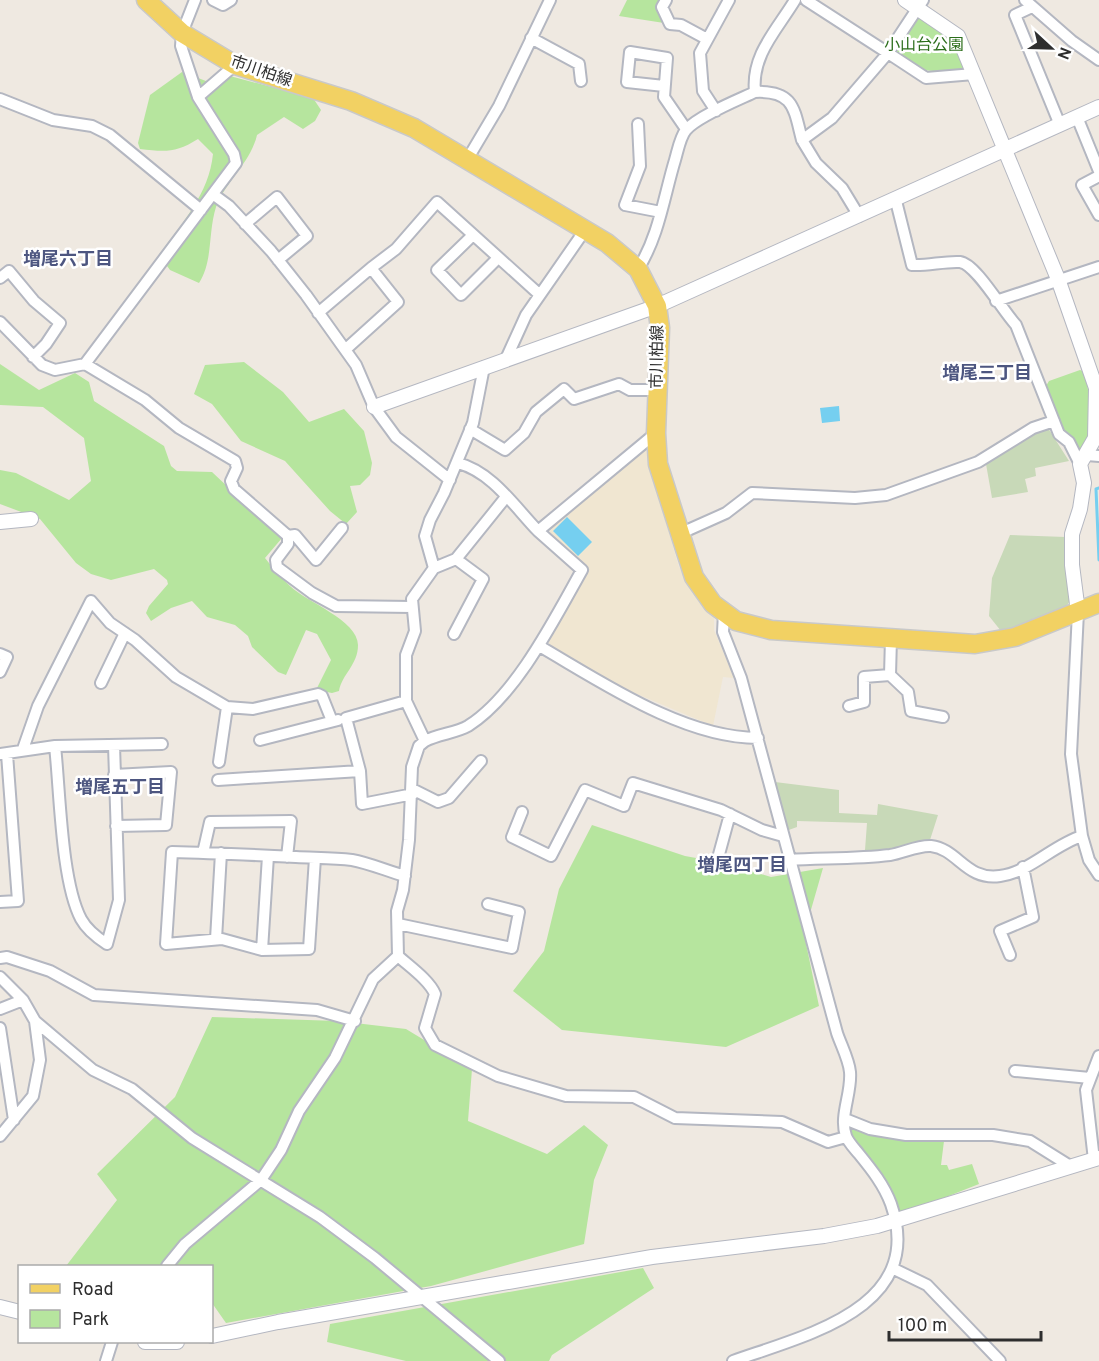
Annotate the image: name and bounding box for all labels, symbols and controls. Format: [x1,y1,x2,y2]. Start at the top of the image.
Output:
north arrow [1021,18,1081,78]
park label: 小山台公園 [884,36,964,56]
text: N [1052,44,1074,62]
street label: 市川柏線 [227,52,295,92]
district label: 増尾六丁目 [23,249,113,272]
street label: 市川柏線 [647,325,669,389]
district label: 増尾三丁目 [942,363,1032,386]
district label: 増尾五丁目 [75,777,165,800]
district label: 増尾四丁目 [697,855,787,878]
legend [18,1265,213,1343]
text: Road [72,1279,114,1302]
scale bar [889,1304,1040,1342]
text: Park [72,1309,109,1332]
text: 100 m [898,1315,947,1338]

